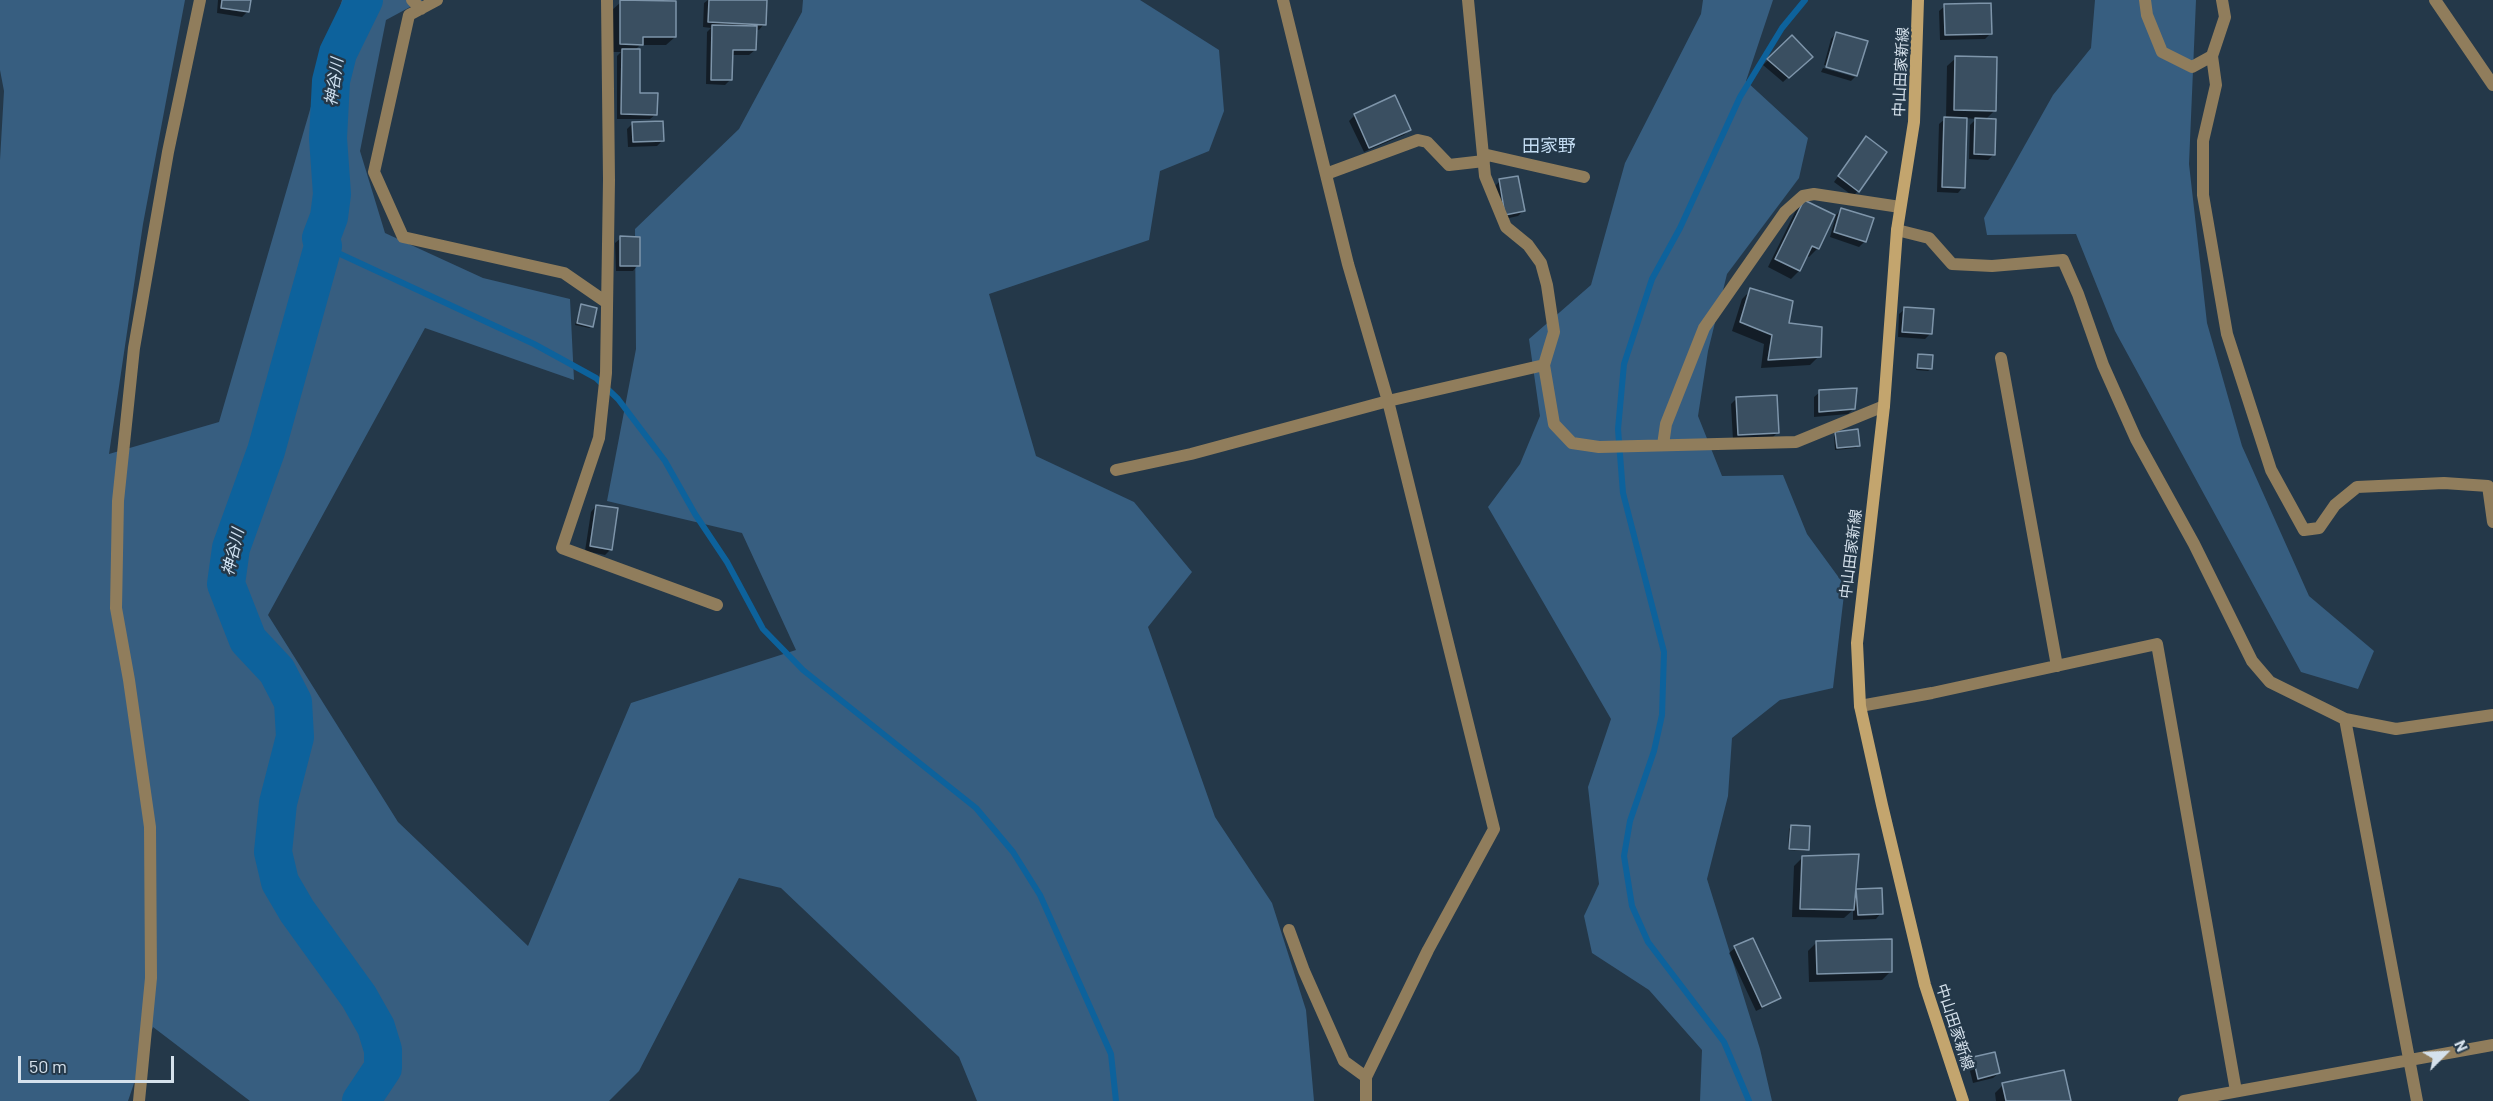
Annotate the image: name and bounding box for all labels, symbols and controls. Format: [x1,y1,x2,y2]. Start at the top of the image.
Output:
street label: 中山田家新線 [1890,27,1912,117]
water label: 神谷川 [321,57,347,107]
district label: 田家野 [1522,135,1576,157]
street label: 中山田家新線 [1837,508,1865,600]
water label: 神谷川 [218,526,248,578]
street label: 中山田家新線 [1933,981,1977,1073]
north arrow [2415,1023,2475,1083]
text: N [2451,1037,2473,1054]
scale bar [21,1044,177,1082]
text: 50 m [29,1055,67,1077]

